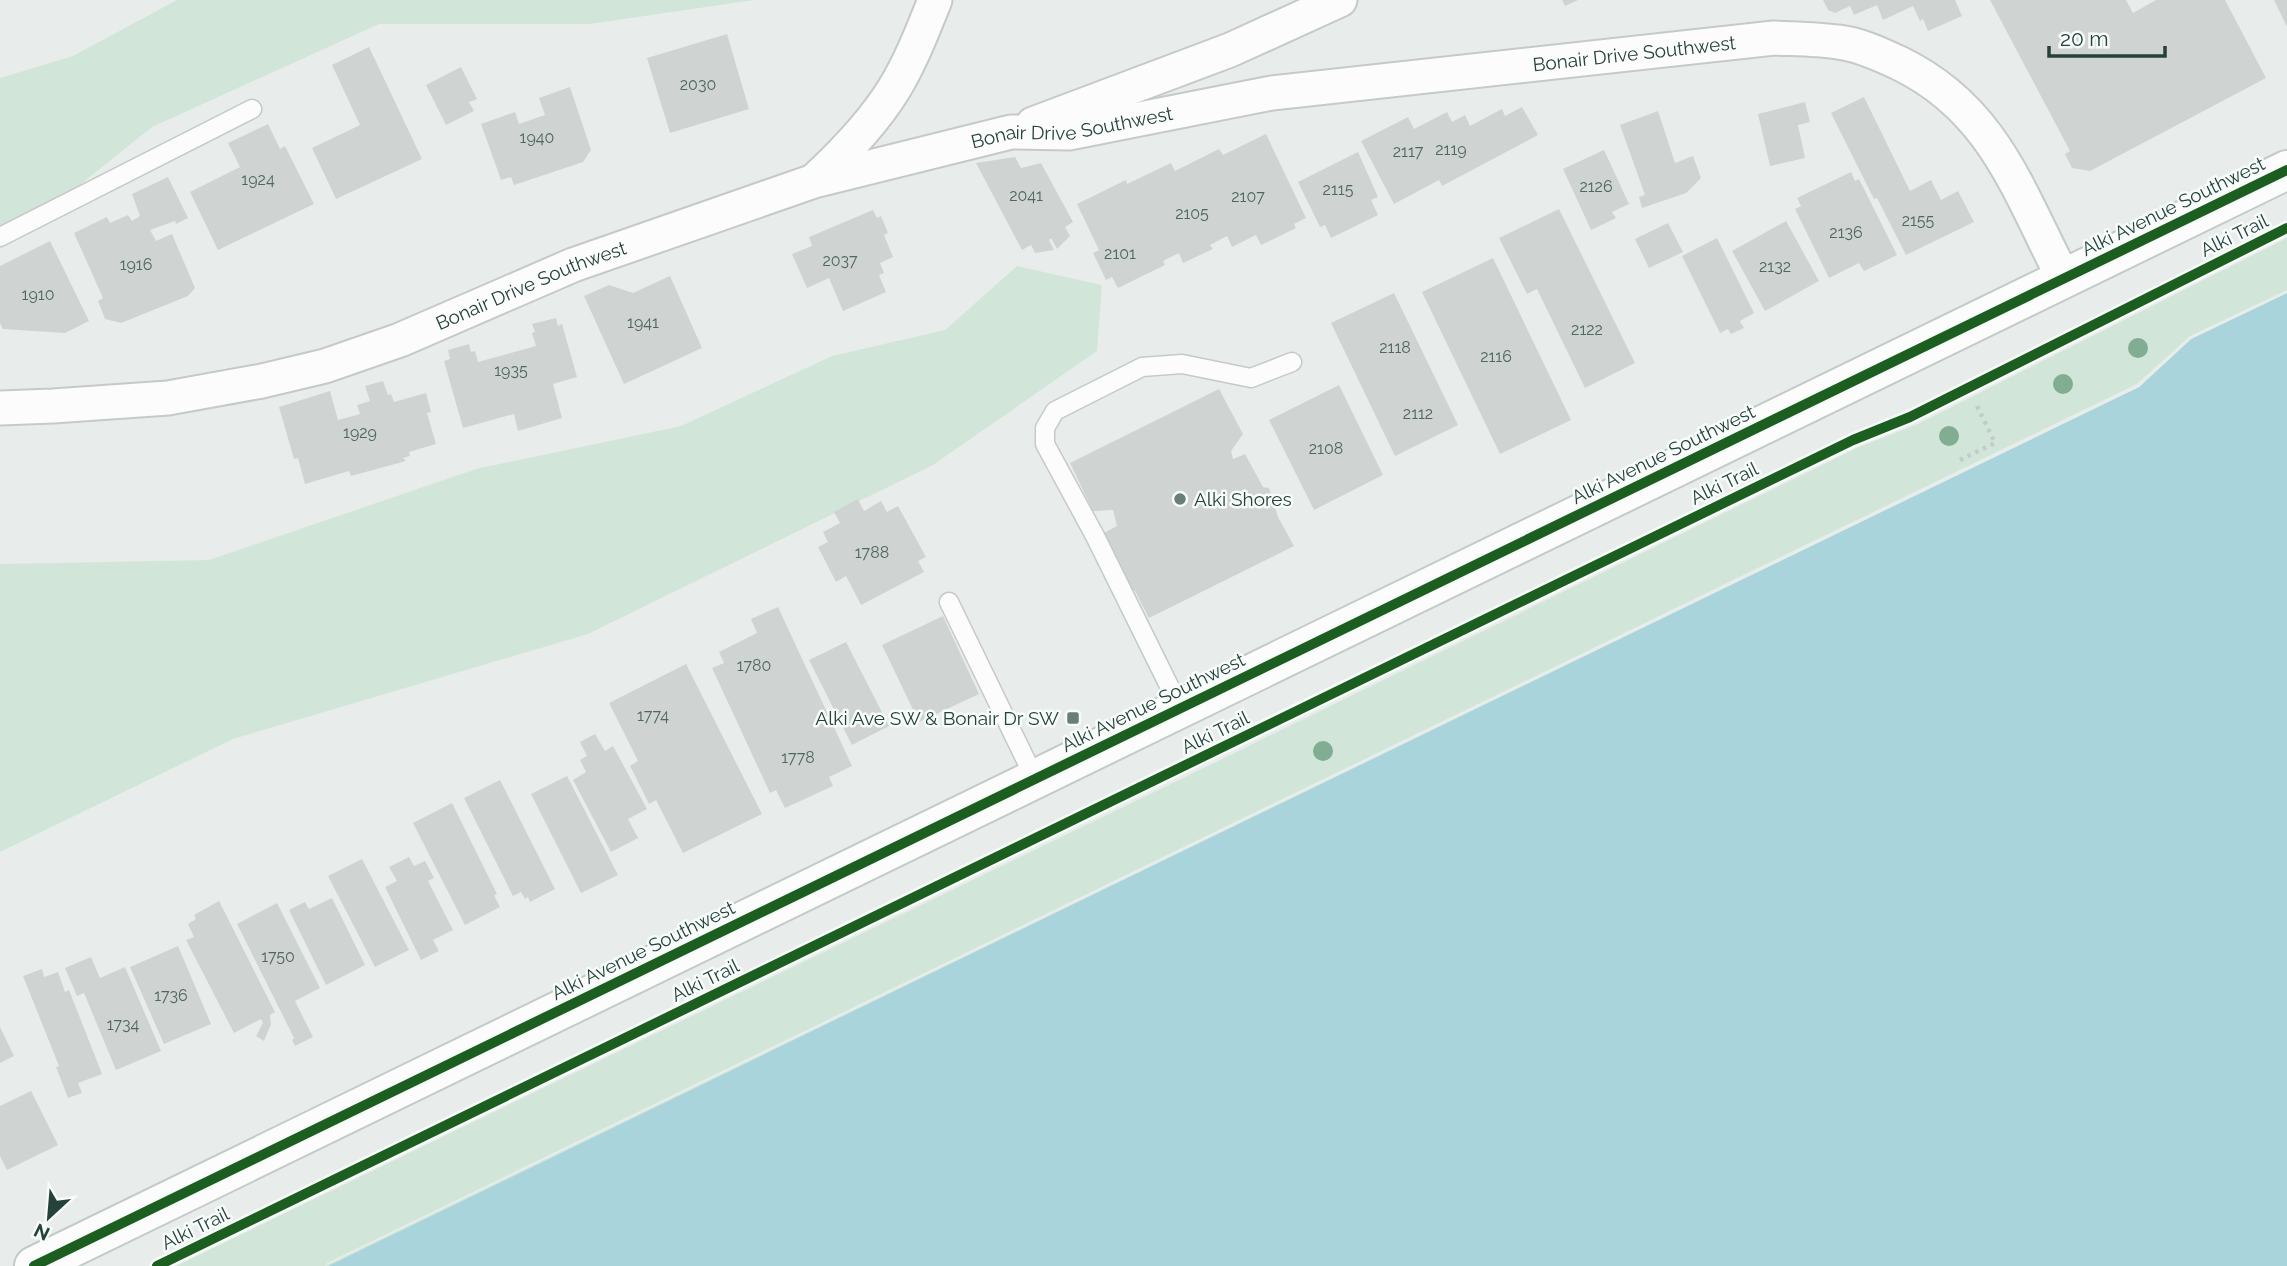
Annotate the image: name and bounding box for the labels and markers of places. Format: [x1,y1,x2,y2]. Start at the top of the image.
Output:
place label: Alki Shores [1194,488,1292,510]
marker: Alki Shores [1172,491,1188,507]
place label: Alki Ave SW & Bonair Dr SW [815,707,1059,729]
marker: Alki Ave SW & Bonair Dr SW [1065,710,1081,726]

